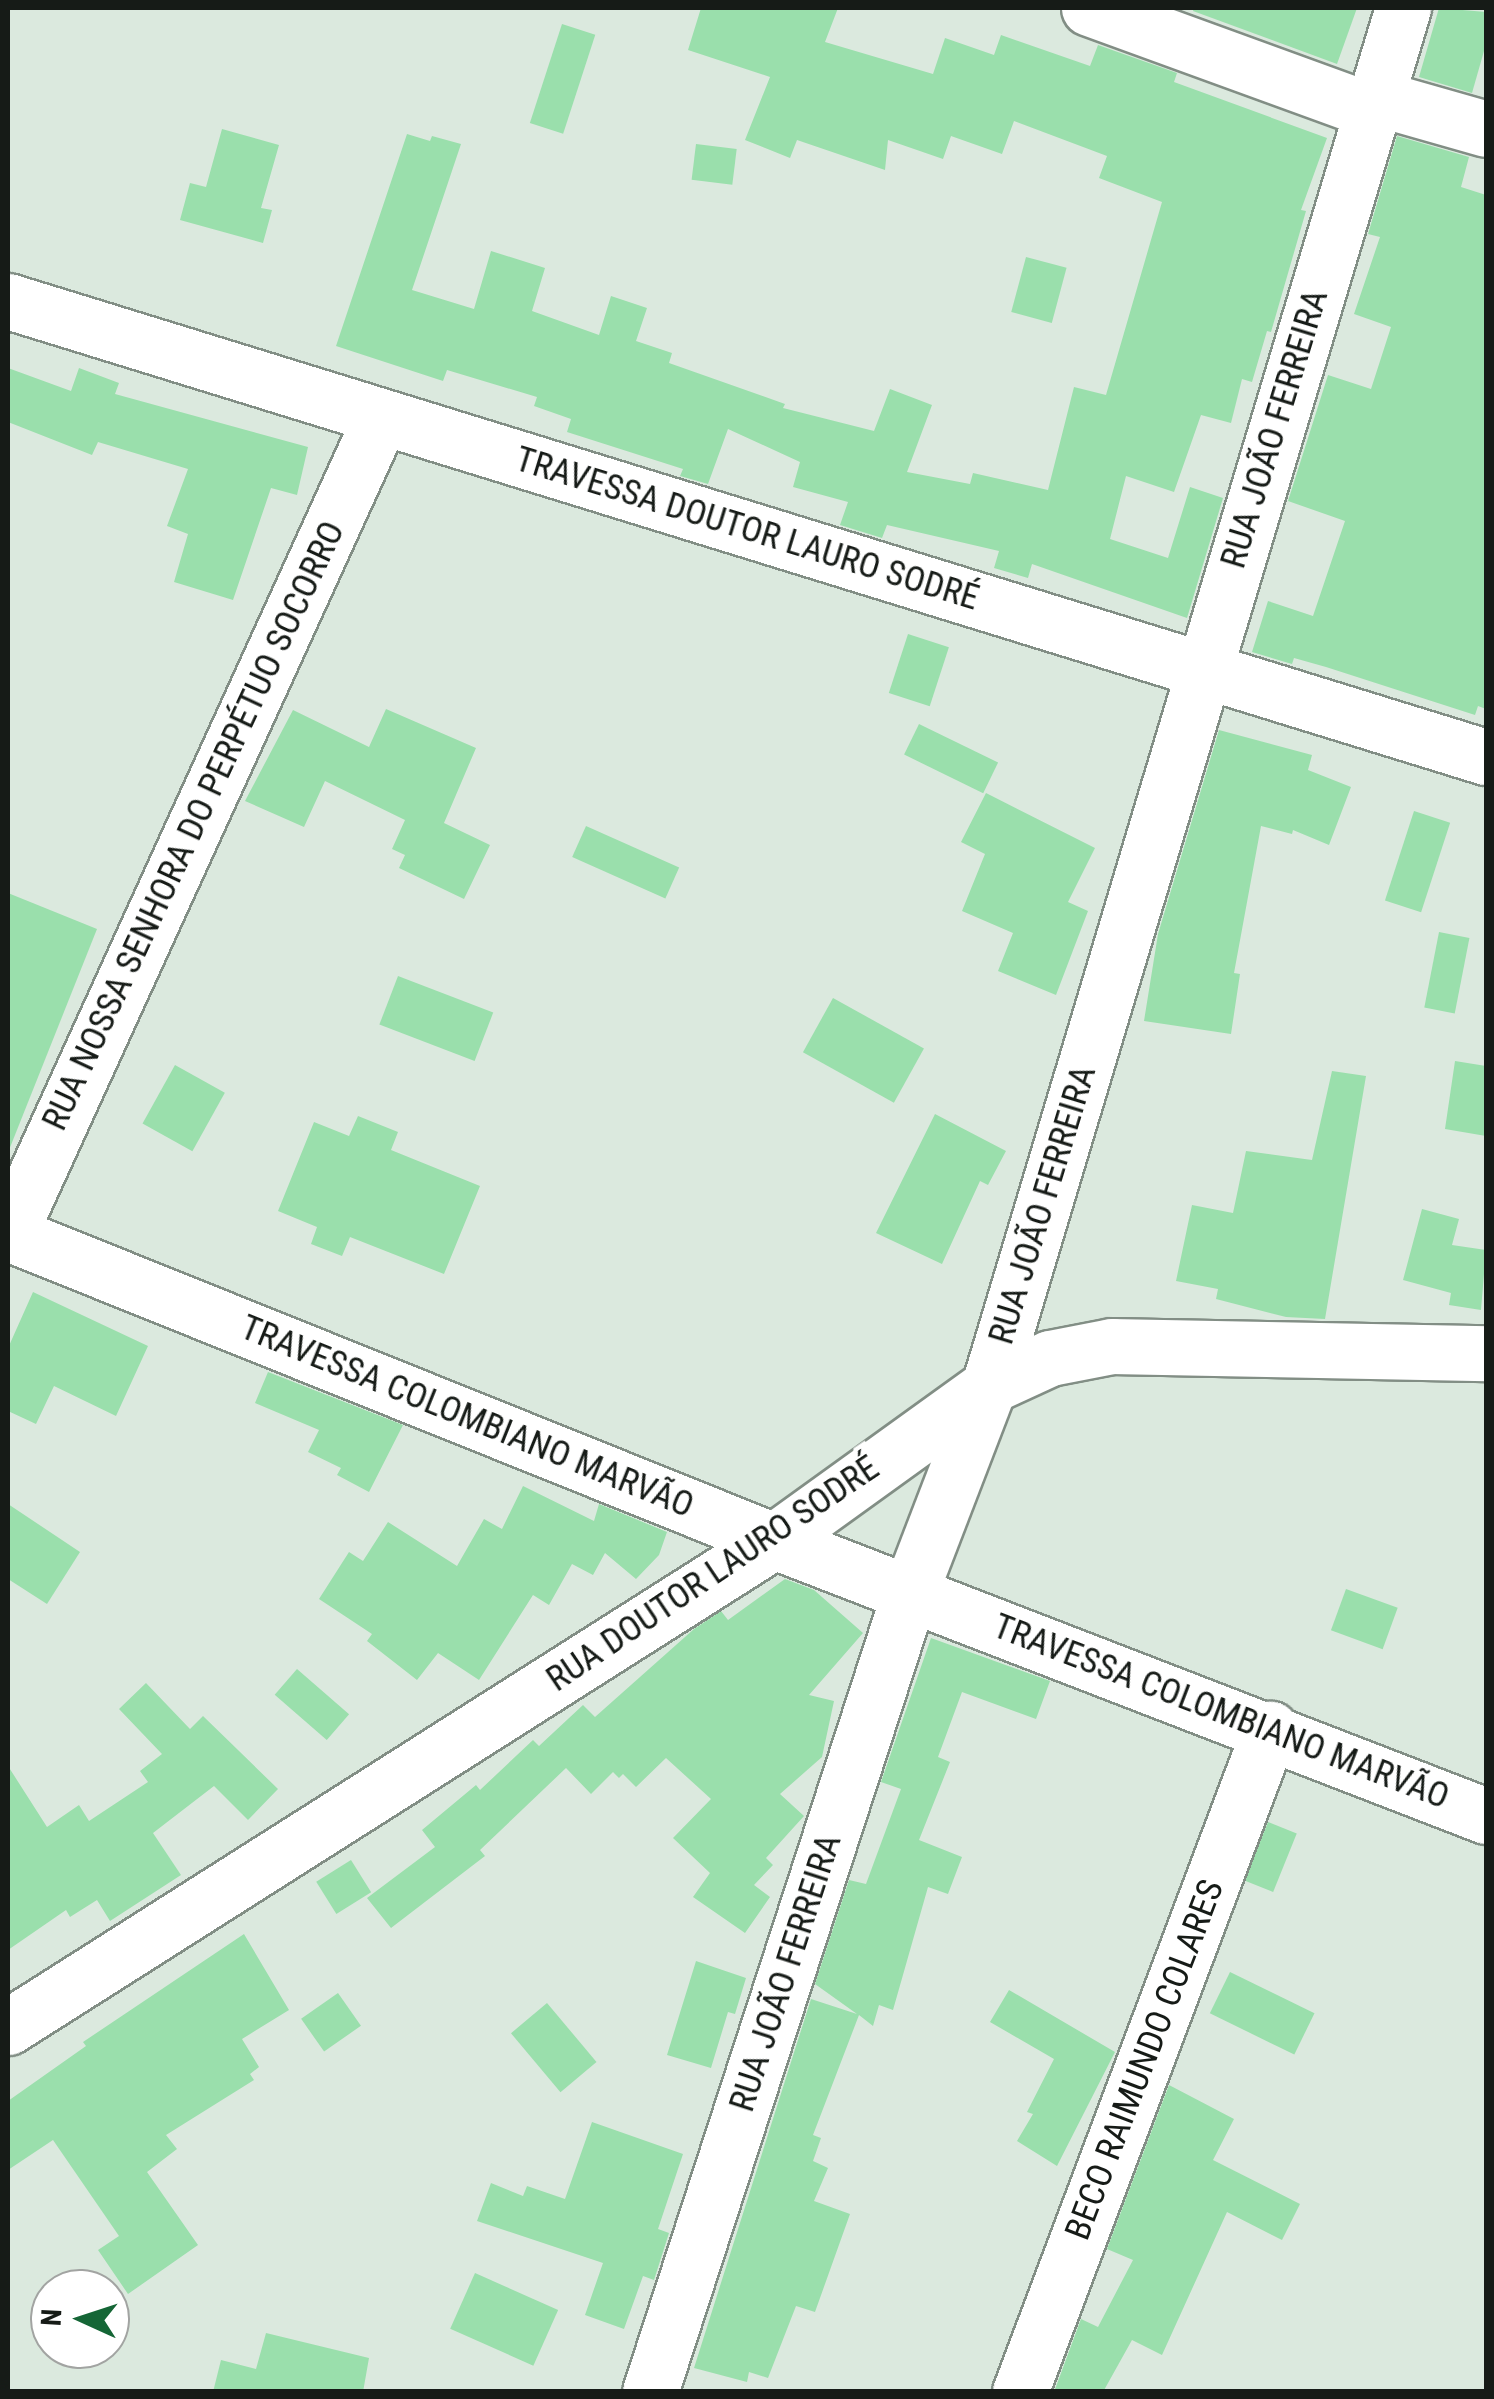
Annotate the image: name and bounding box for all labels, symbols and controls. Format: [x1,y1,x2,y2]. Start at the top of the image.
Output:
street label: RUA JOÃO FERREIRA [1213,285,1337,573]
street label: TRAVESSA DOUTOR LAURO SODRÉ [510,438,984,620]
street label: RUA NOSSA SENHORA DO PERPÉTUO SOCORRO [34,515,354,1137]
street label: RUA JOÃO FERREIRA [981,1061,1105,1349]
street label: TRAVESSA COLOMBIANO MARVÃO [234,1307,700,1527]
street label: RUA DOUTOR LAURO SODRÉ [539,1447,887,1701]
street label: TRAVESSA COLOMBIANO MARVÃO [987,1606,1455,1818]
street label: RUA JOÃO FERREIRA [721,1829,851,2117]
street label: BECO RAIMUNDO COLARES [1057,1874,1233,2246]
north arrow [30,2269,130,2369]
text: N [35,2308,68,2327]

